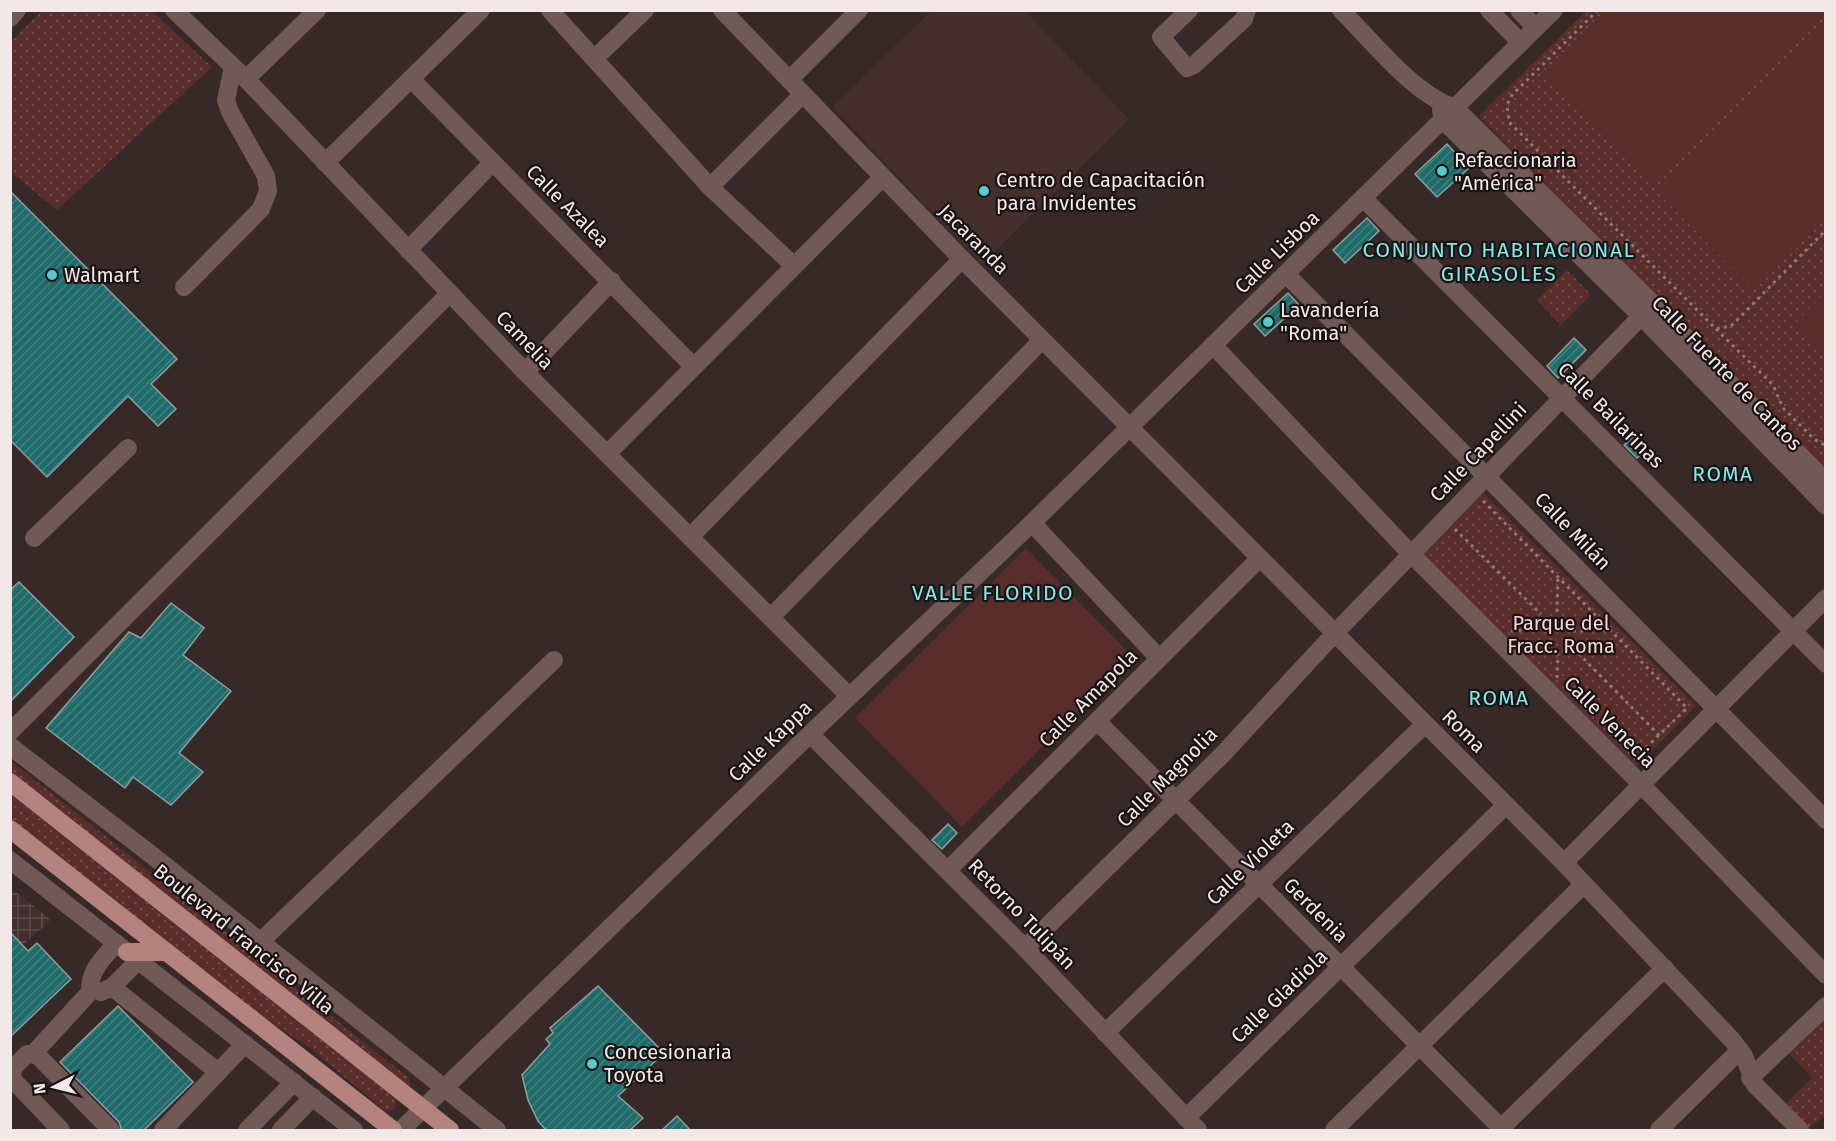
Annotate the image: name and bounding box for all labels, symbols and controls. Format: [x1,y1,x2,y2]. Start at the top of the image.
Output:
place label: Refaccionaria "América" [1454,148,1577,195]
street label: Calle Azalea [522,160,614,252]
marker: Refaccionaria "América" [1435,164,1449,178]
place label: Centro de Capacitación para Invidentes [996,168,1205,215]
marker: Centro de Capacitación para Invidentes [977,184,991,198]
street label: Jacaranda [934,199,1014,279]
street label: Calle Lisboa [1230,206,1324,298]
district label: CONJUNTO HABITACIONAL GIRASOLES [1363,237,1635,287]
place label: Walmart [64,263,140,287]
marker: Walmart [45,268,59,282]
street label: Calle Fuente de Cantos [1647,291,1807,455]
place label: Lavandería "Roma" [1280,298,1380,345]
street label: Camelia [491,306,559,374]
marker: Lavandería "Roma" [1261,315,1275,329]
street label: Calle Bailarinas [1553,357,1669,473]
street label: Calle Capellini [1425,397,1531,507]
district label: ROMA [1692,461,1754,487]
street label: Calle Milán [1530,487,1616,575]
district label: VALLE FLORIDO [912,580,1074,606]
park label: Parque del Fracc. Roma [1507,611,1615,658]
street label: Calle Amapola [1034,644,1142,752]
street label: Calle Venecia [1559,671,1661,773]
district label: ROMA [1468,685,1530,711]
street label: Calle Kappa [723,695,817,787]
street label: Roma [1437,704,1491,758]
street label: Calle Magnolia [1112,722,1222,832]
street label: Calle Violeta [1201,814,1299,910]
street label: Retorno Tulipán [963,854,1081,974]
street label: Boulevard Francisco Villa [149,859,339,1019]
street label: Gerdenia [1279,873,1353,947]
street label: Calle Gladiola [1226,944,1332,1048]
place label: Concesionaria Toyota [604,1040,732,1087]
north arrow [24,1057,84,1117]
marker: Concesionaria Toyota [585,1057,599,1071]
text: N [30,1082,50,1095]

